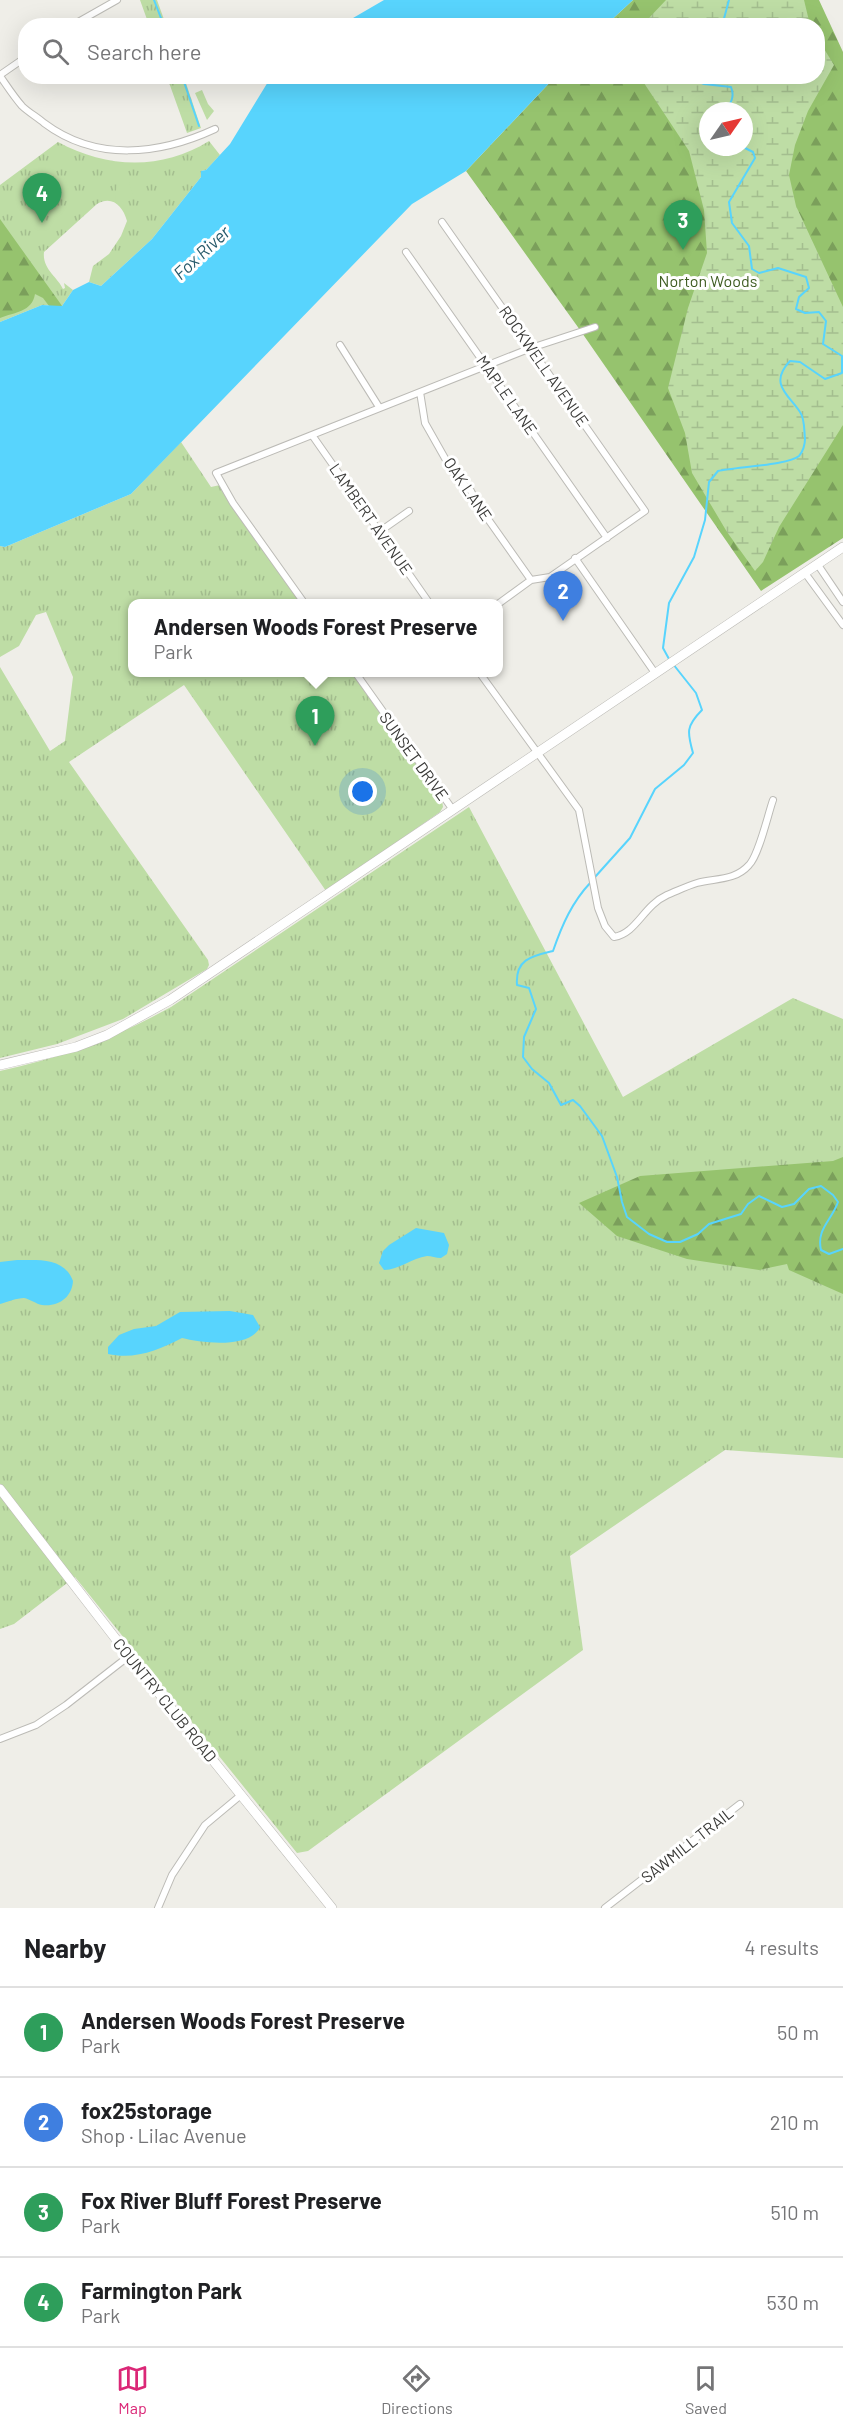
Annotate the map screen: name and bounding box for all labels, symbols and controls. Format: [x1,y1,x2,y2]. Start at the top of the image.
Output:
search box [18,18,825,84]
icon: search [39,35,72,68]
text: Search here [87,38,201,64]
north arrow [699,102,753,156]
pin: 4 [22,174,62,223]
pin: 3 [664,200,702,250]
water label: Fox River [169,220,235,284]
park label: Norton Woods [659,271,757,290]
street label: ROCKWELL AVENUE [496,302,593,430]
street label: MAPLE LANE [473,351,542,438]
street label: OAK LANE [440,453,497,524]
street label: LAMBERT AVENUE [326,459,417,578]
pin: 2 [544,572,582,621]
popup [128,599,503,677]
text: Andersen Woods Forest Preserve [154,613,477,639]
text: Park [154,639,193,663]
pin: 1 [296,696,334,746]
street label: SUNSET DRIVE [376,708,453,804]
your location [348,777,377,806]
street label: COUNTRY CLUB ROAD [110,1634,221,1765]
street label: SAWMILL TRAIL [637,1803,737,1886]
text: Nearby [24,1932,106,1963]
text: 4 results [744,1935,819,1959]
text: Andersen Woods Forest Preserve [81,2007,405,2033]
text: 1 [40,2020,47,2044]
text: 50 m [777,2020,819,2044]
text: Park [81,2033,120,2057]
text: fox25storage [81,2097,212,2123]
text: 2 [38,2110,49,2134]
text: 210 m [770,2110,819,2134]
text: Shop · Lilac Avenue [81,2123,247,2147]
text: Fox River Bluff Forest Preserve [81,2187,382,2213]
text: 3 [38,2200,49,2224]
text: 510 m [770,2200,819,2224]
text: Park [81,2213,120,2237]
text: Farmington Park [81,2277,242,2303]
text: 4 [37,2290,50,2314]
text: 530 m [767,2290,819,2314]
text: Park [81,2303,120,2327]
tab: Map [116,2362,149,2417]
tab: Directions [381,2362,453,2417]
tab: Saved [685,2362,727,2417]

